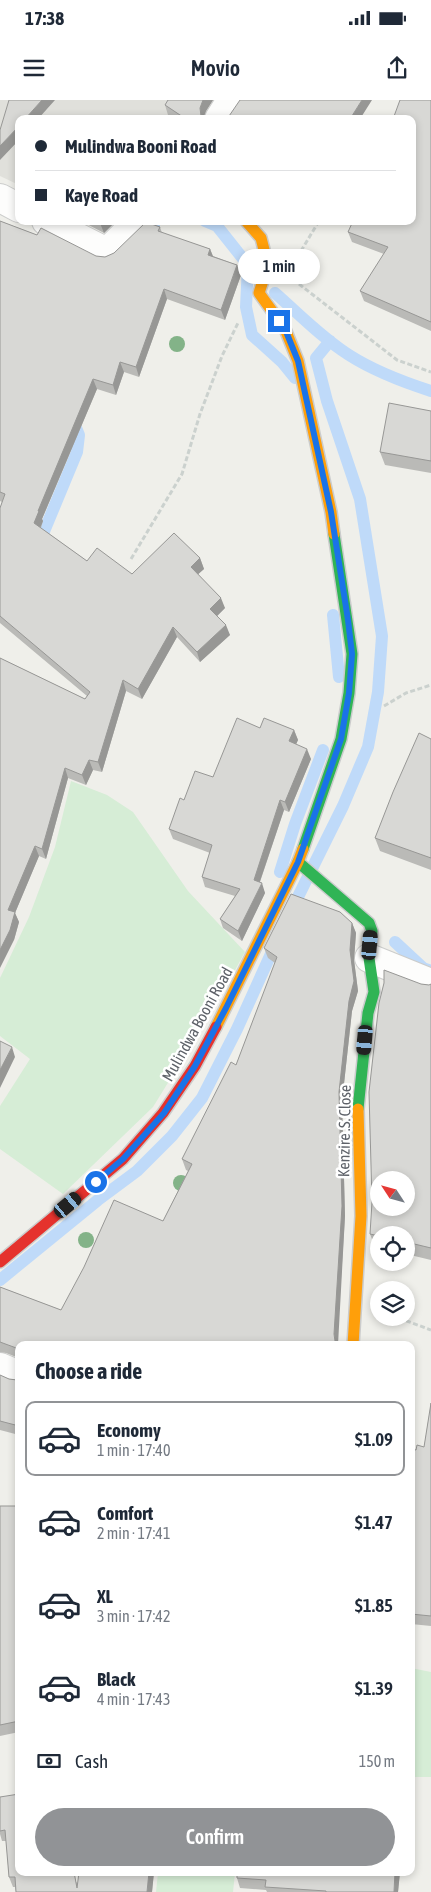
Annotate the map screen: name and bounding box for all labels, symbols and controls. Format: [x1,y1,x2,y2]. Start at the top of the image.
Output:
text: 17:38 [25,7,64,29]
icon: menu [20,54,48,82]
icon: share [383,54,411,82]
text: Movio [191,55,240,81]
text: Mulindwa Booni Road [65,135,216,157]
text: Kaye Road [65,184,138,206]
callout: 1 min [238,248,320,284]
text: 1 min [263,257,295,275]
route end [268,310,290,332]
car [361,929,378,961]
street label: Mulindwa Booni Road [158,964,236,1084]
car [356,1024,373,1056]
street label: Kenzire .S. Close [334,1085,354,1177]
route start [85,1171,107,1193]
north arrow [370,1171,415,1216]
map controls [370,1171,415,1326]
car [51,1190,84,1220]
button: locate [370,1226,415,1271]
button: layers [370,1281,415,1326]
text: Choose a ride [35,1358,142,1384]
icon: car [37,1416,82,1461]
text: Economy [97,1419,161,1441]
text: $1.09 [355,1428,393,1450]
text: 1 min · 17:40 [97,1441,170,1459]
icon: car [37,1499,82,1544]
text: Comfort [97,1502,153,1524]
text: $1.47 [355,1511,393,1533]
text: 2 min · 17:41 [97,1524,170,1542]
icon: car [37,1582,82,1627]
text: XL [97,1585,113,1607]
text: $1.85 [355,1594,393,1616]
text: 3 min · 17:42 [97,1607,170,1625]
icon: car [37,1665,82,1710]
text: Black [97,1668,135,1690]
text: $1.39 [355,1677,393,1699]
text: 4 min · 17:43 [97,1690,170,1708]
icon: cash [35,1747,63,1775]
text: Cash [75,1750,108,1772]
text: 150 m [359,1752,395,1770]
button: Confirm [35,1808,395,1866]

